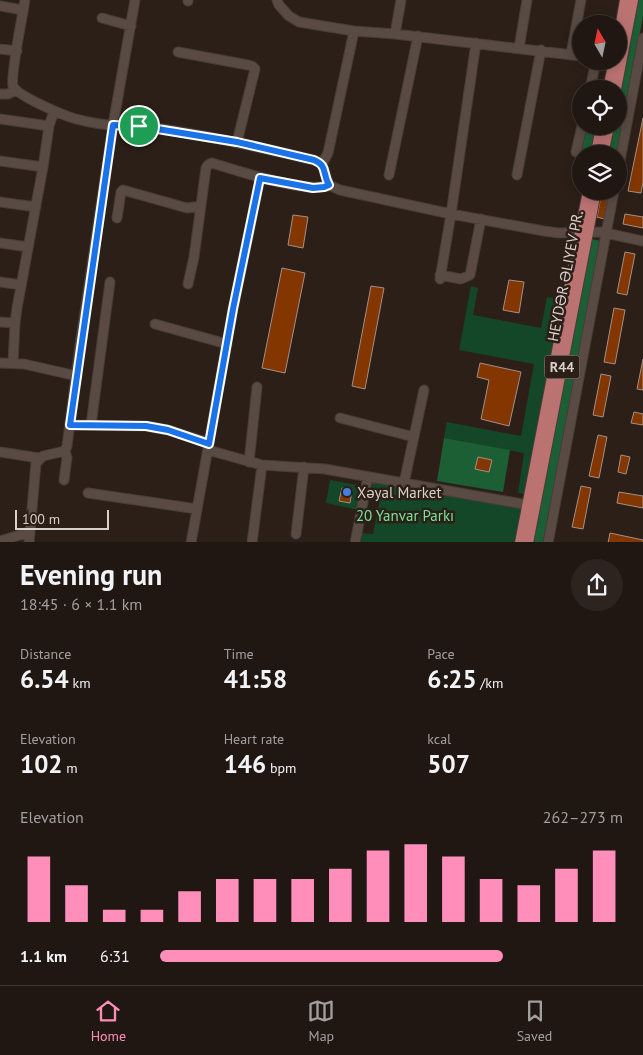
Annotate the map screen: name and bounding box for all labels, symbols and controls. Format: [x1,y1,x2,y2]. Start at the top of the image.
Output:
north arrow [572,15,628,70]
map controls [572,15,627,200]
button: locate [572,80,627,135]
pin [118,105,160,147]
icon: arrive [125,112,153,140]
button: layers [572,145,627,200]
street label: HEYDƏR ƏLIYEV PR. [543,209,587,343]
road number: R44 [544,356,580,378]
place label: Xəyal Market [357,483,442,502]
marker: Xəyal Market [341,486,353,498]
park label: 20 Yanvar Parkı [356,506,454,525]
scale bar [15,508,109,531]
text: 100 m [22,510,60,528]
text: Evening run [20,556,162,593]
button: share [571,559,623,611]
text: 18:45 · 6 × 1.1 km [20,594,142,614]
text: Distance [20,645,71,663]
text: Time [224,645,254,663]
text: Pace [427,645,455,663]
text: 6.54 [20,663,69,695]
text: 41:58 [224,663,287,695]
text: 6:25 [427,663,477,695]
text: km [69,674,91,692]
text: /km [477,674,503,692]
text: Elevation [20,730,76,748]
text: Heart rate [224,730,284,748]
text: kcal [427,730,451,748]
text: 102 [20,748,63,780]
text: 146 [224,748,266,780]
text: 507 [427,748,470,780]
text: m [63,759,78,777]
text: bpm [266,759,296,777]
text: Elevation [20,807,84,827]
text: 262–273 m [543,807,623,827]
text: 1.1 km [20,946,67,966]
text: 6:31 [100,946,130,966]
tab: Home [91,997,126,1045]
tab: Map [307,997,335,1045]
tab: Saved [517,997,552,1045]

